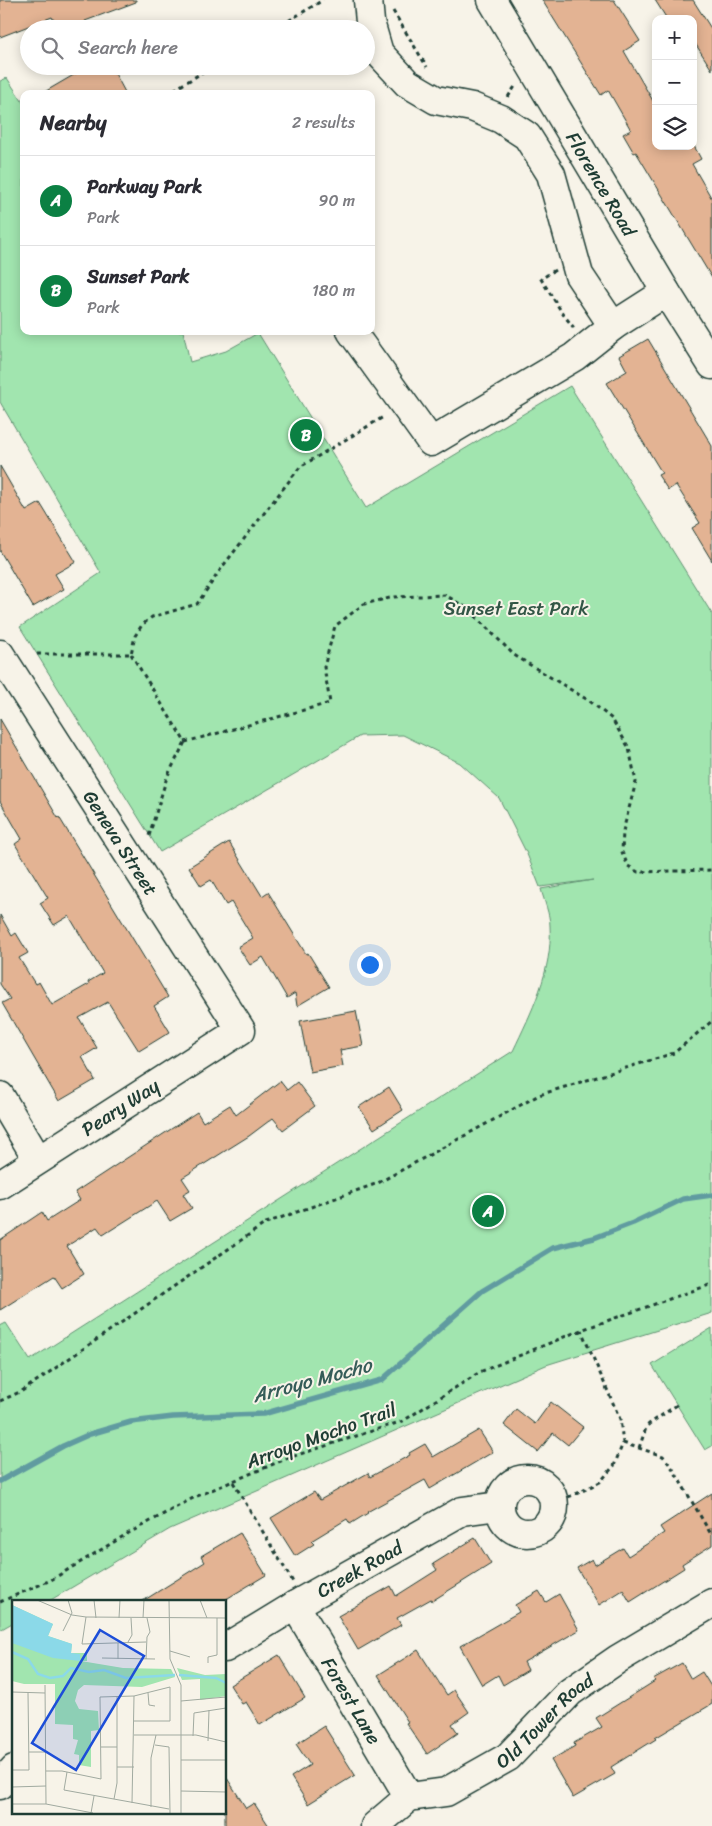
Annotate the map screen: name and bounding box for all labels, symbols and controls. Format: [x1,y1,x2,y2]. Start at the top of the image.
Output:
map controls [652,15,697,150]
button: + [652,15,697,60]
search box [20,20,375,75]
text: Search here [78,31,178,64]
icon: search [38,34,66,62]
button: − [652,60,697,105]
text: Nearby [40,104,106,142]
button: layers [652,105,697,150]
text: 2 results [292,108,355,137]
street label: Florence Road [557,125,646,244]
text: Parkway Park [87,170,202,203]
text: A [51,186,61,215]
text: 90 m [319,186,355,215]
text: Park [87,203,120,232]
text: Sunset Park [87,260,189,293]
text: B [51,276,61,305]
text: 180 m [312,276,355,305]
text: Park [87,293,120,322]
pin: B [290,416,322,454]
park label: Sunset East Park [444,592,589,625]
street label: Geneva Street [74,783,167,902]
your location [357,952,383,978]
street label: Peary Way [75,1070,166,1145]
pin: A [472,1192,504,1230]
water label: Arroyo Mocho [248,1347,377,1413]
street label: Arroyo Mocho Trail [240,1393,402,1478]
street label: Creek Road [310,1531,411,1607]
inset map [12,1600,226,1814]
street label: Forest Lane [312,1650,390,1751]
street label: Old Tower Road [490,1664,602,1778]

